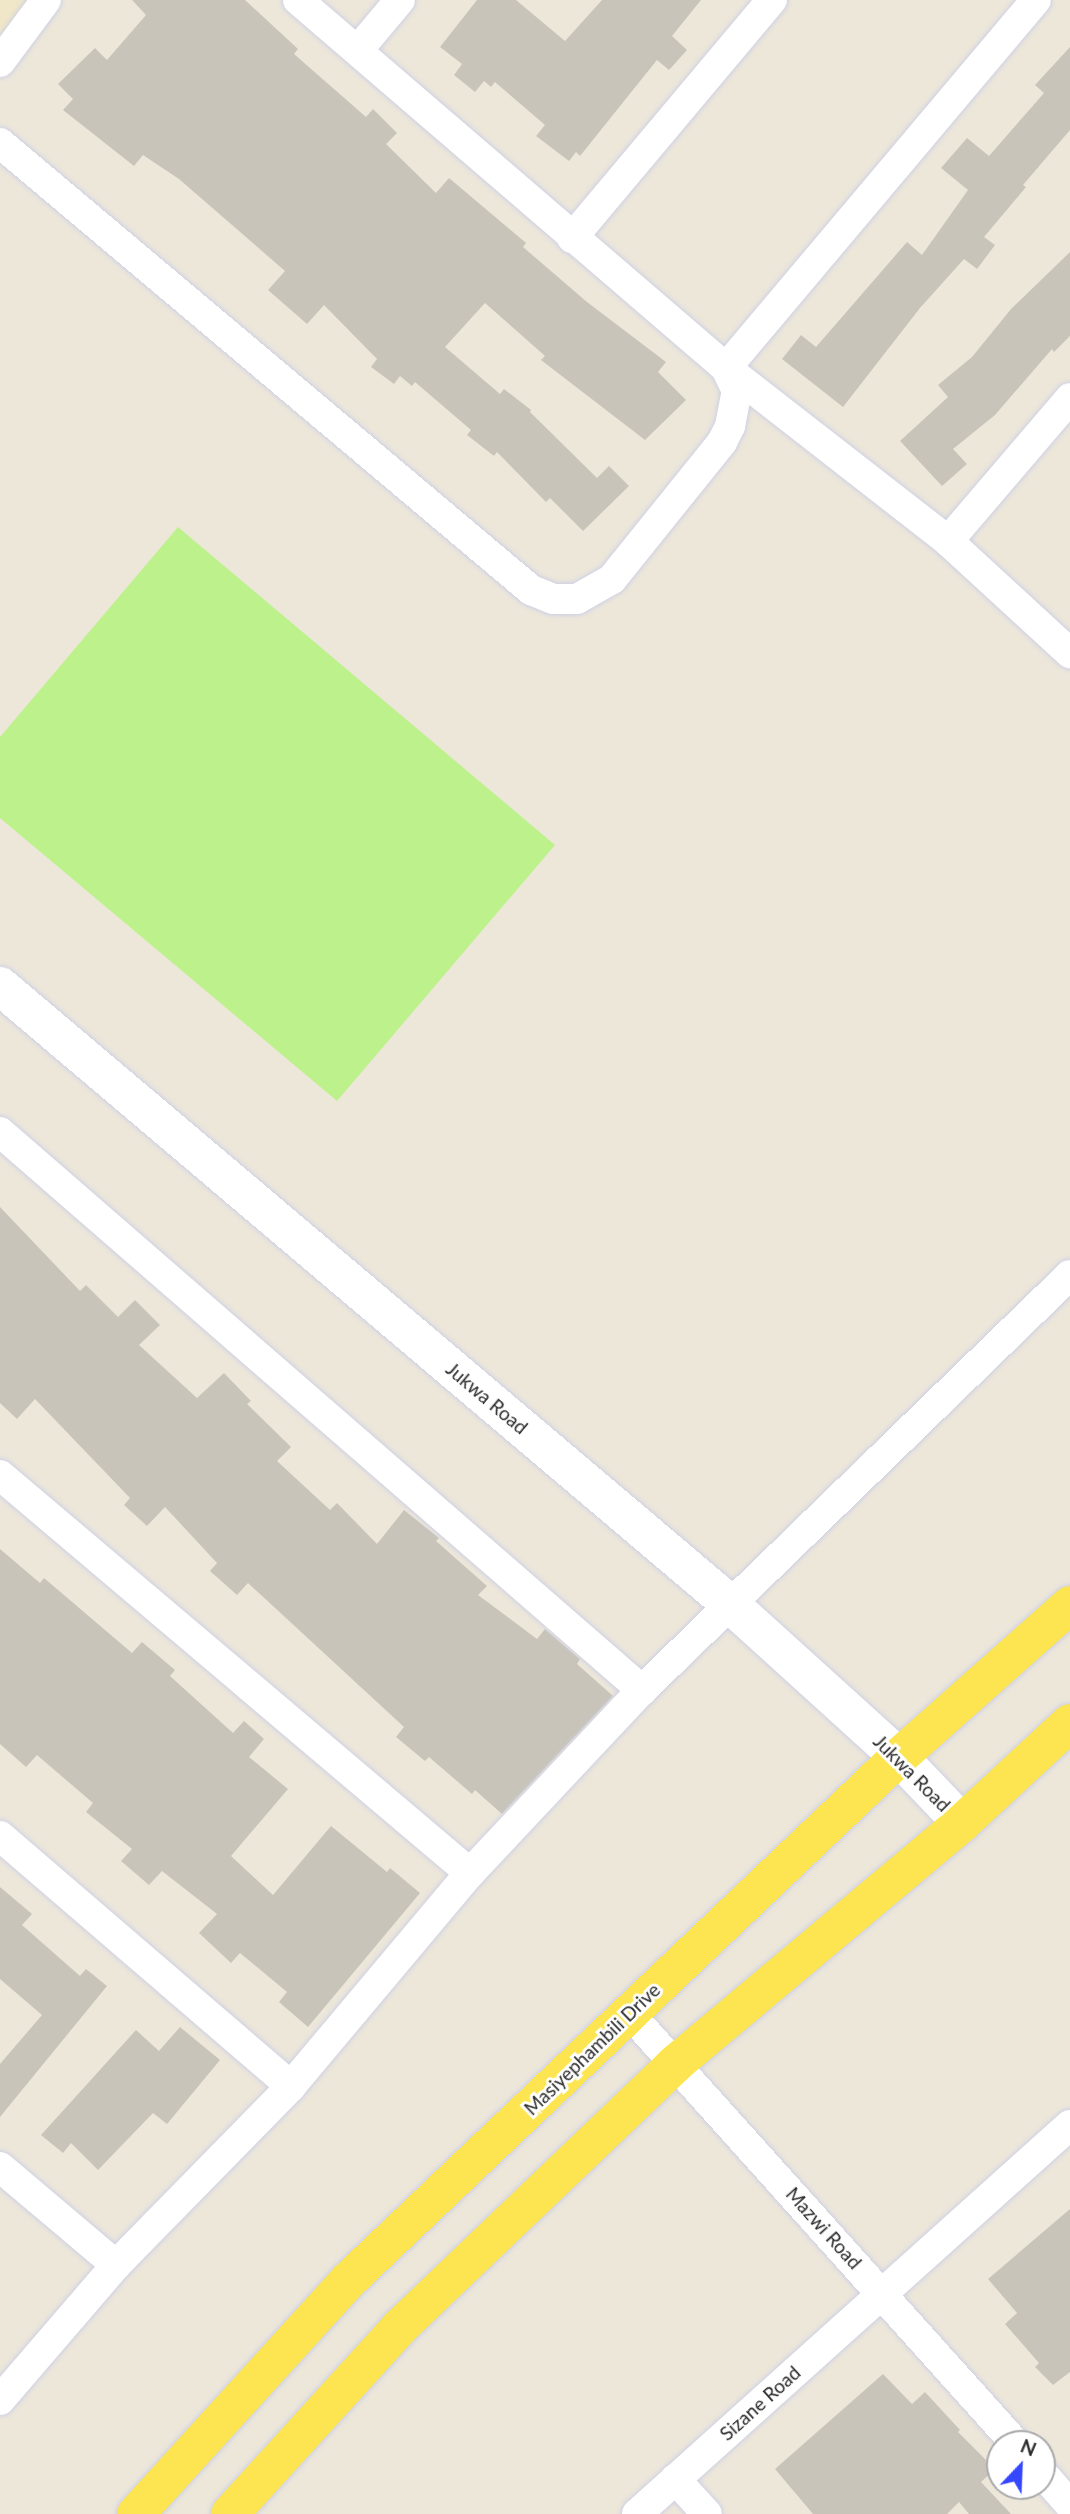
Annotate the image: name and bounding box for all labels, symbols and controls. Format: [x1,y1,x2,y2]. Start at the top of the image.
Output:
street label: Jukwa Road [442,1357,532,1439]
street label: Jukwa Road [869,1730,955,1816]
street label: Masiyephambili Drive [519,1978,665,2120]
street label: Mazwi Road [781,2183,867,2273]
street label: Sizane Road [715,2361,805,2445]
north arrow [986,2430,1056,2500]
text: N [1017,2434,1040,2460]

